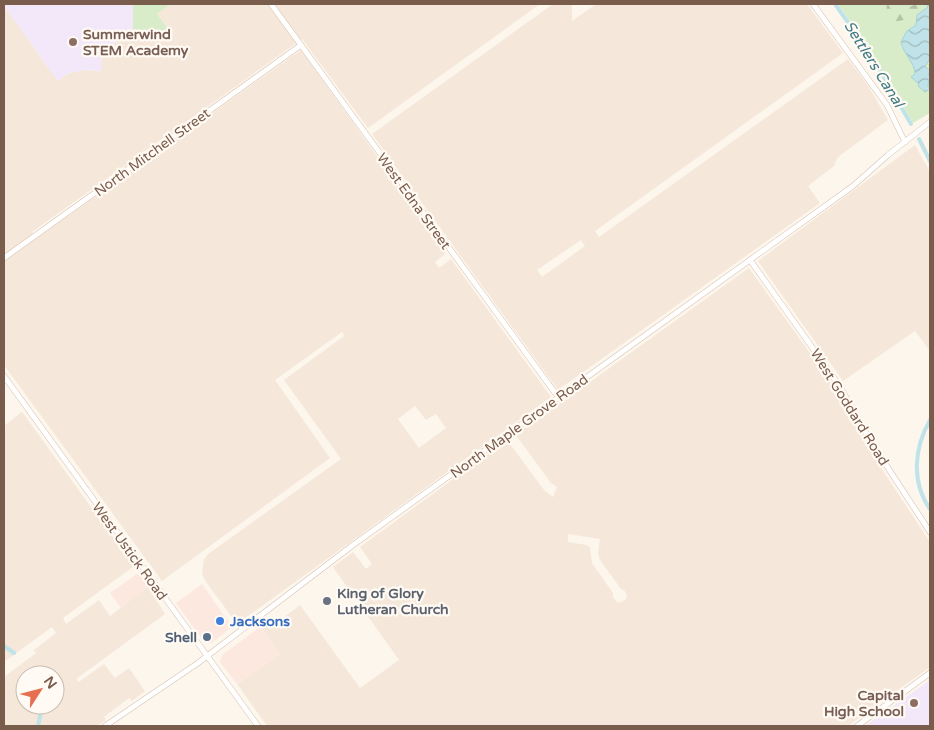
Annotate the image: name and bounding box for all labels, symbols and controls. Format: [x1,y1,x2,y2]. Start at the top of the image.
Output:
water label: Settlers Canal [840,17,909,112]
place label: Summerwind STEM Academy [83,26,189,59]
marker: Summerwind STEM Academy [67,36,79,48]
street label: North Mitchell Street [91,104,214,200]
street label: West Edna Street [373,150,455,253]
street label: West Goddard Road [807,346,892,469]
street label: North Maple Grove Road [447,371,591,482]
street label: West Ustick Road [88,499,171,604]
place label: King of Glory Lutheran Church [337,585,449,618]
marker: King of Glory Lutheran Church [321,595,333,607]
place label: Jacksons [229,613,290,630]
marker: Jacksons [214,615,226,627]
place label: Shell [165,629,197,646]
marker: Shell [201,631,213,643]
north arrow [15,665,65,715]
text: N [40,673,60,692]
place label: Capital High School [824,687,904,720]
marker: Capital High School [908,697,920,709]

